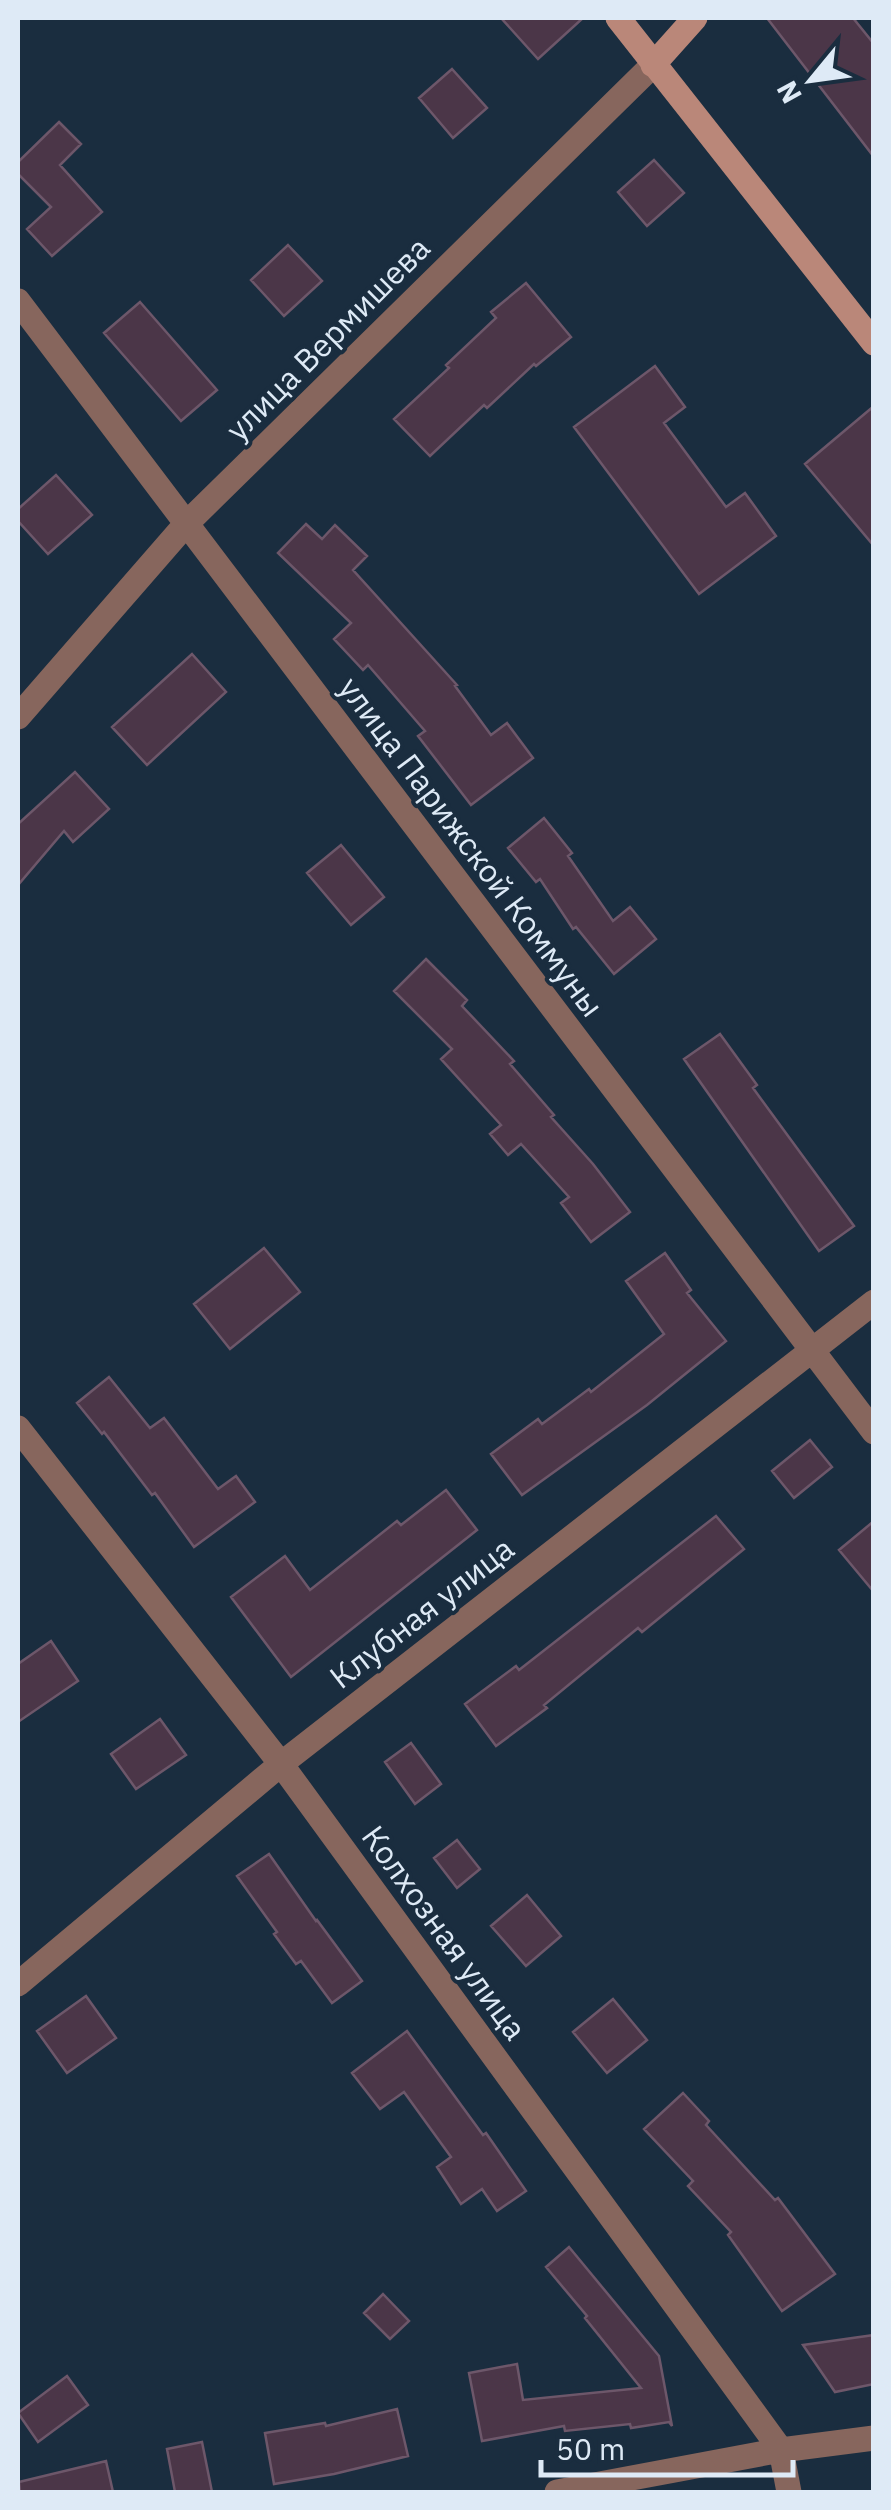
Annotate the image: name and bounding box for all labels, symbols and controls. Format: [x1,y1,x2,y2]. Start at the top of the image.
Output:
north arrow [761,30,861,130]
text: N [768,75,810,110]
street label: улица Вермишева [216,227,438,449]
street label: улица Парижской Коммуны [330,668,614,1025]
street label: Клубная улица [321,1527,522,1697]
street label: Колхозная улица [353,1817,537,2048]
scale bar [541,2415,794,2477]
text: 50 m [556,2429,625,2468]

